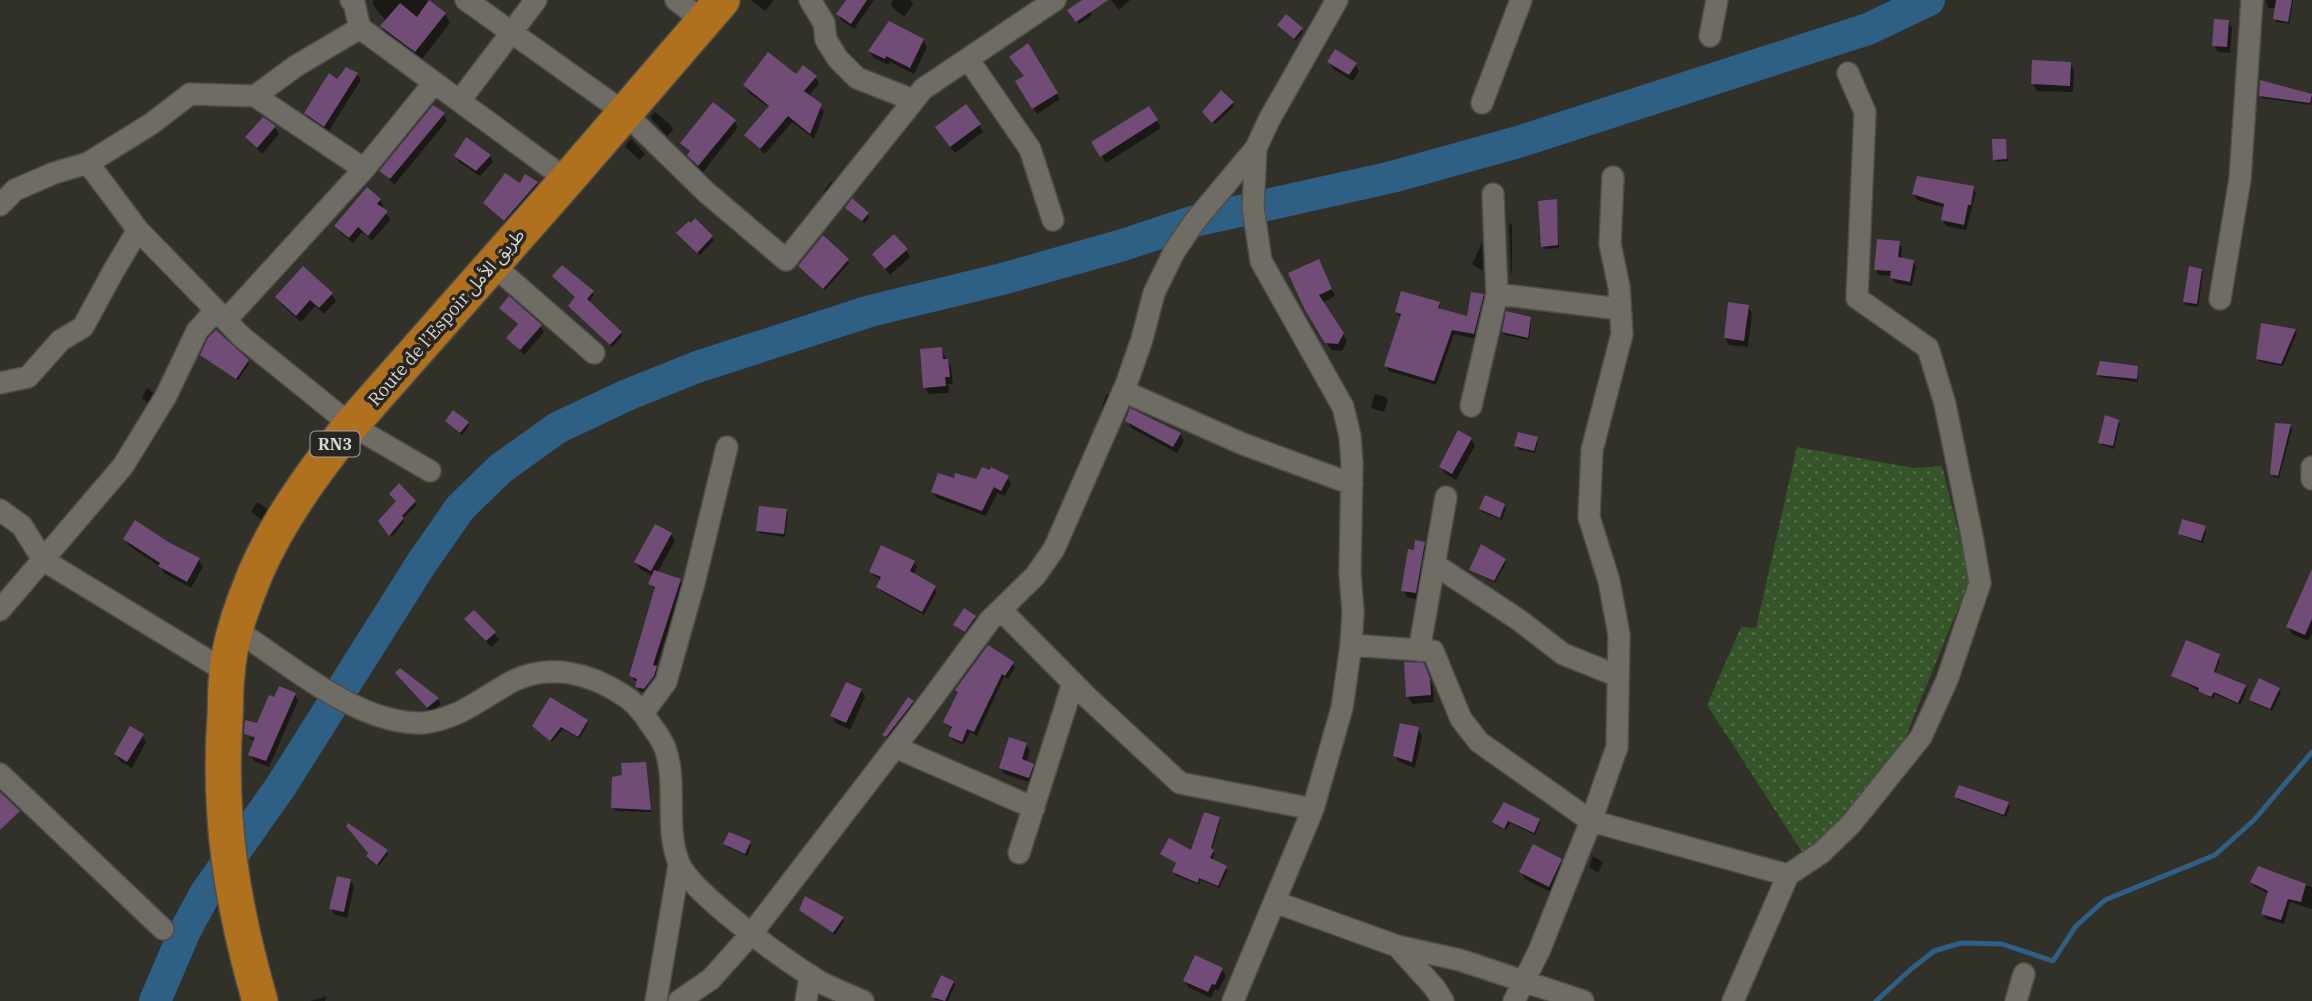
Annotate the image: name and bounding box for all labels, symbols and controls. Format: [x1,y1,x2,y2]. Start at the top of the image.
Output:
street label: Route de l’Espoir طريق الأمل [363,224,529,410]
road number: RN3 [310,432,360,457]

